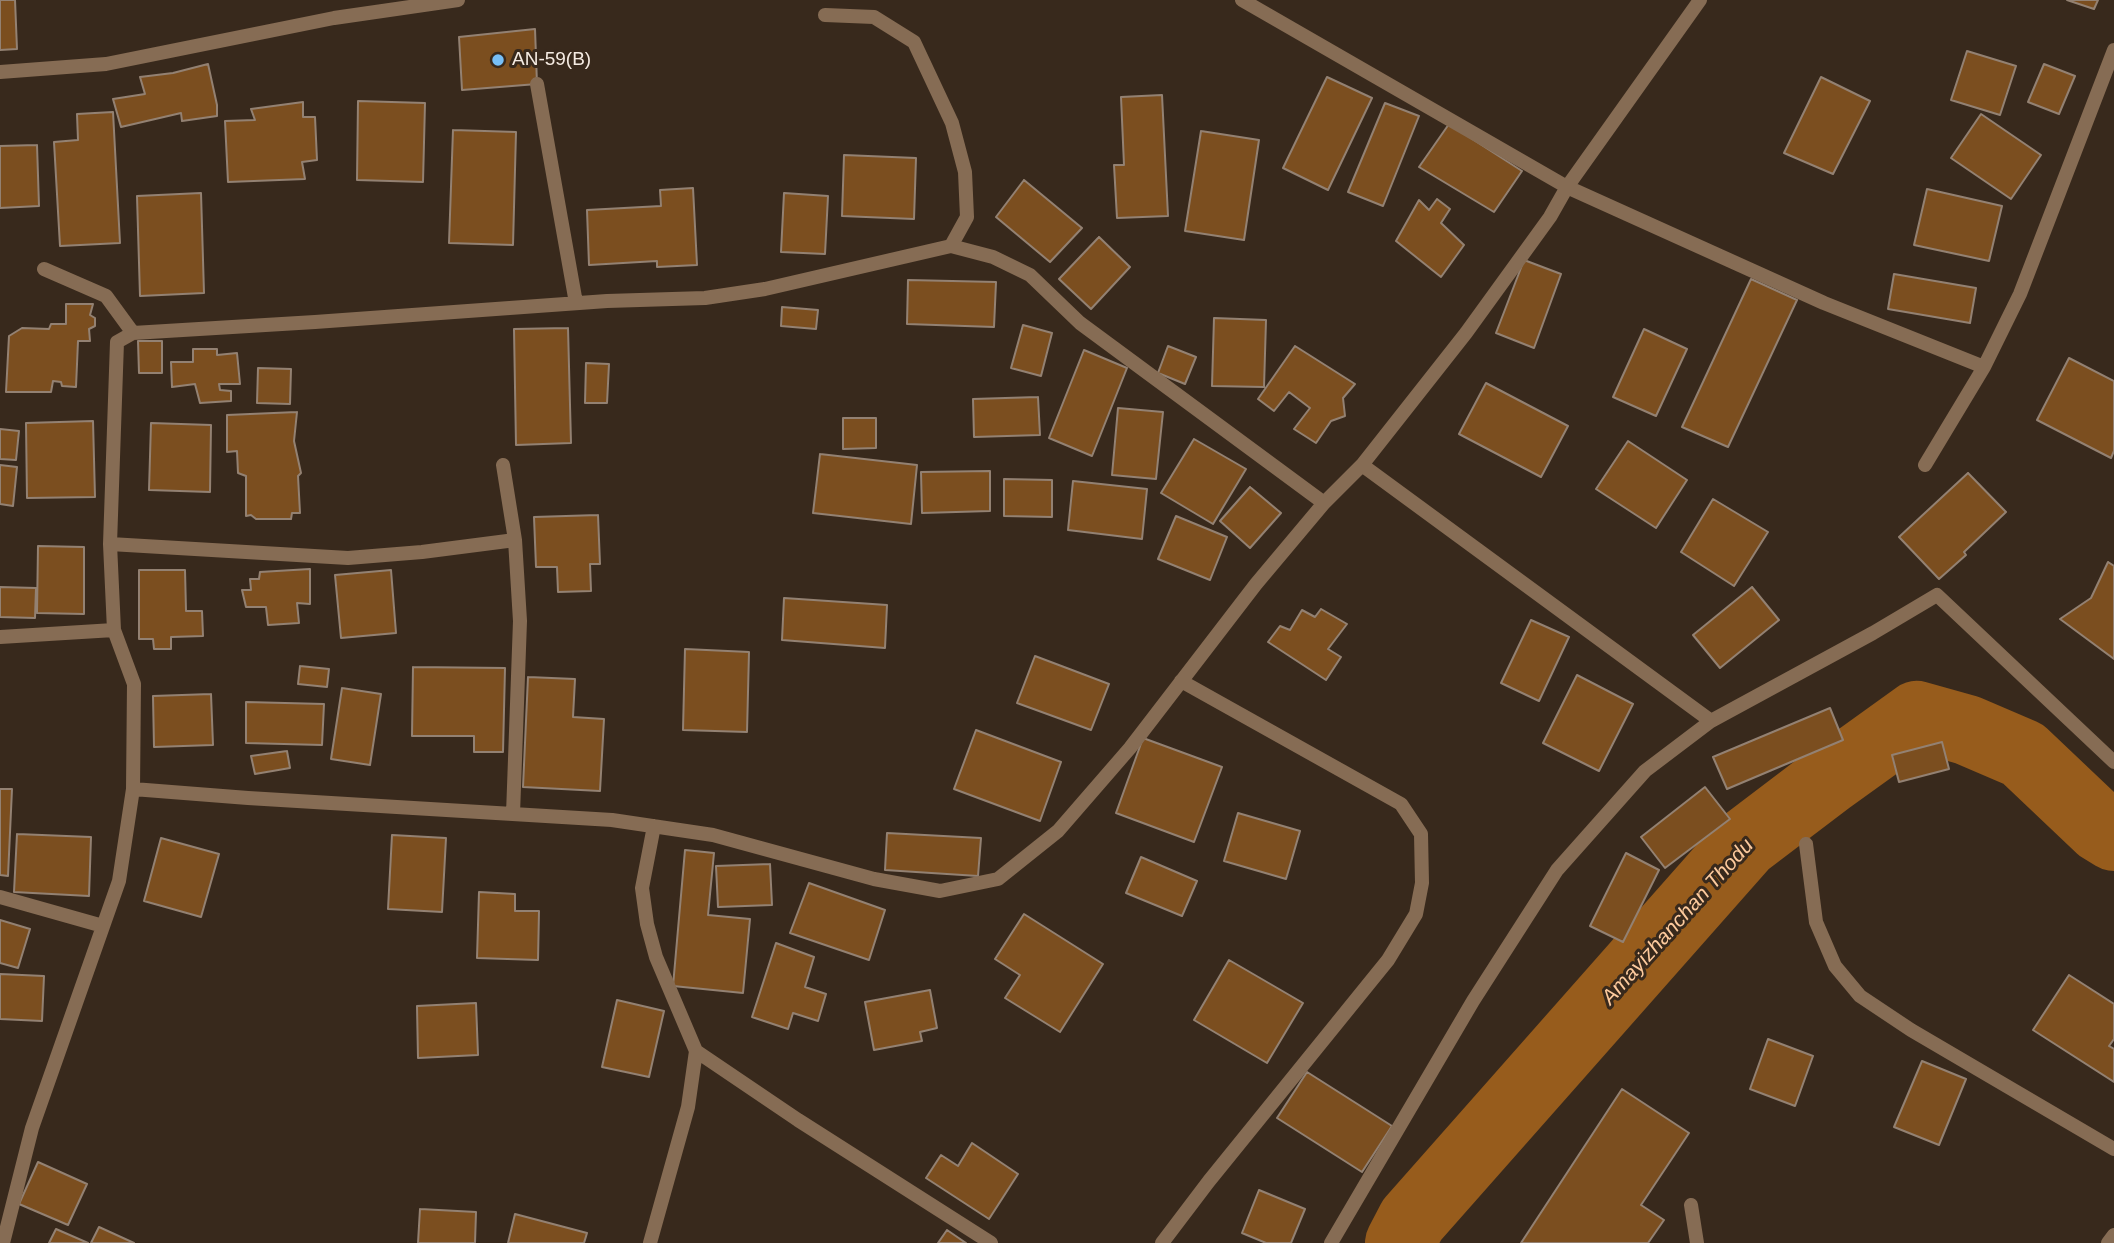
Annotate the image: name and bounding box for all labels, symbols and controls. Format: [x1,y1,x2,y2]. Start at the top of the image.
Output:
place label: AN-59(B) [512,49,591,71]
marker: AN-59(B) [490,52,506,68]
water label: Amayizhanchan Thodu [1597,834,1759,1010]

